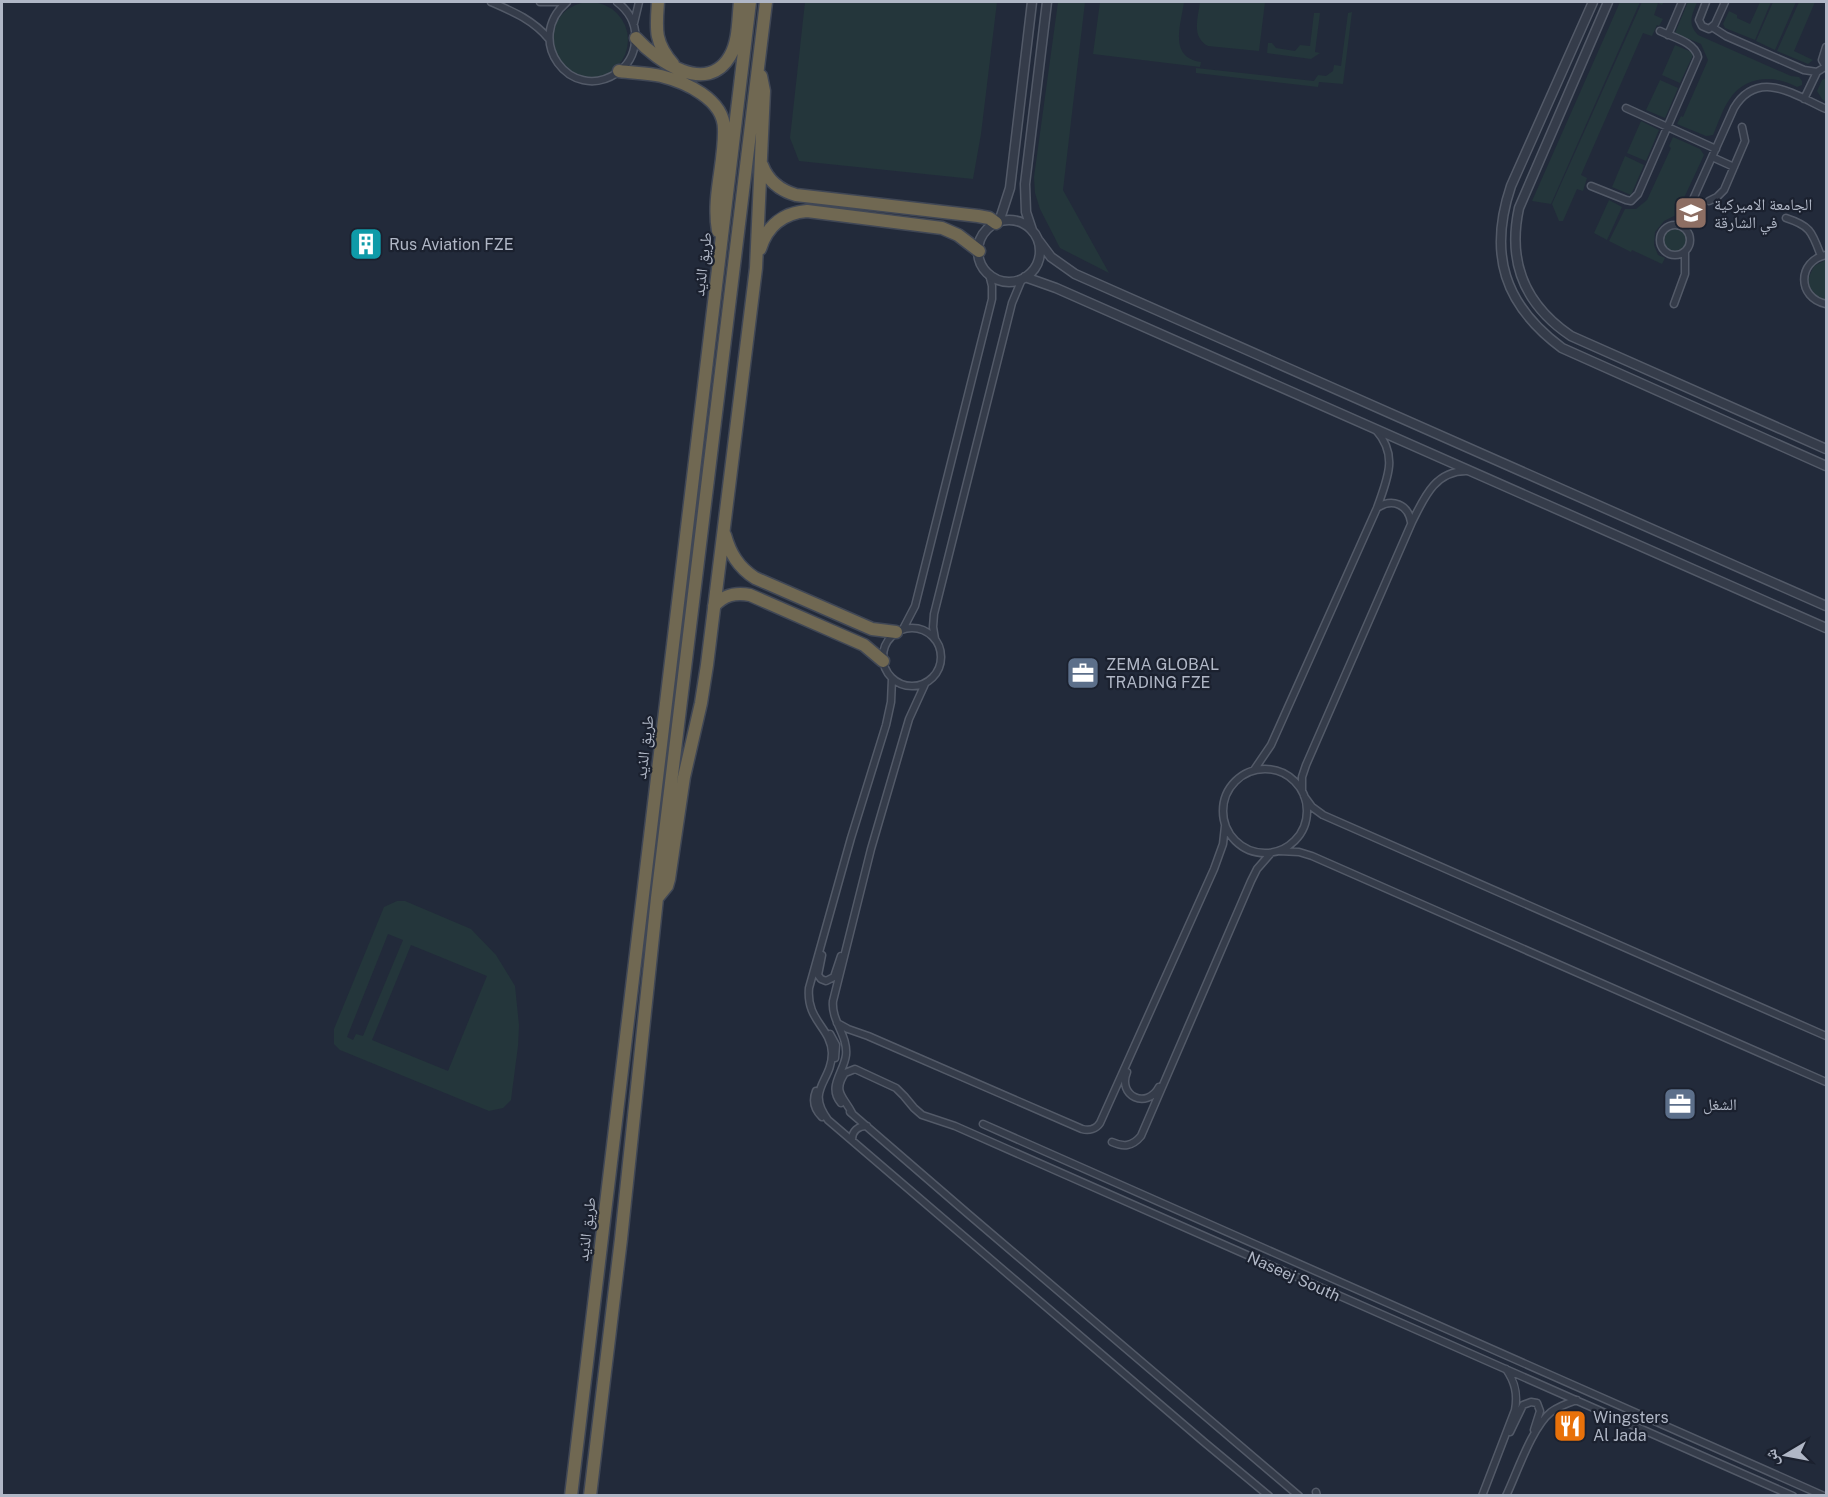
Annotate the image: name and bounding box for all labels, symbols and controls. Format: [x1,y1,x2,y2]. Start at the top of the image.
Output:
school or university icon: الجامعة الاميركية في الشارقة [1673,195,1709,231]
place label: الجامعة الاميركية في الشارقة [1714,195,1812,235]
building icon: Rus Aviation FZE [348,226,384,262]
street label: طريق الذيد [689,231,717,297]
place label: Rus Aviation FZE [389,235,514,254]
office icon: ZEMA GLOBAL TRADING FZE [1065,655,1101,691]
place label: ZEMA GLOBAL TRADING FZE [1106,655,1219,692]
street label: طريق الذيد [631,714,659,780]
office icon: الشغل [1662,1086,1698,1122]
place label: الشغل [1703,1095,1737,1115]
street label: طريق الذيد [573,1196,601,1262]
street label: Naseej South [1244,1248,1343,1305]
restaurant icon: Wingsters Al Jada [1552,1408,1588,1444]
place label: Wingsters Al Jada [1593,1408,1669,1445]
north arrow [1756,1425,1816,1485]
text: ش [1761,1447,1783,1468]

